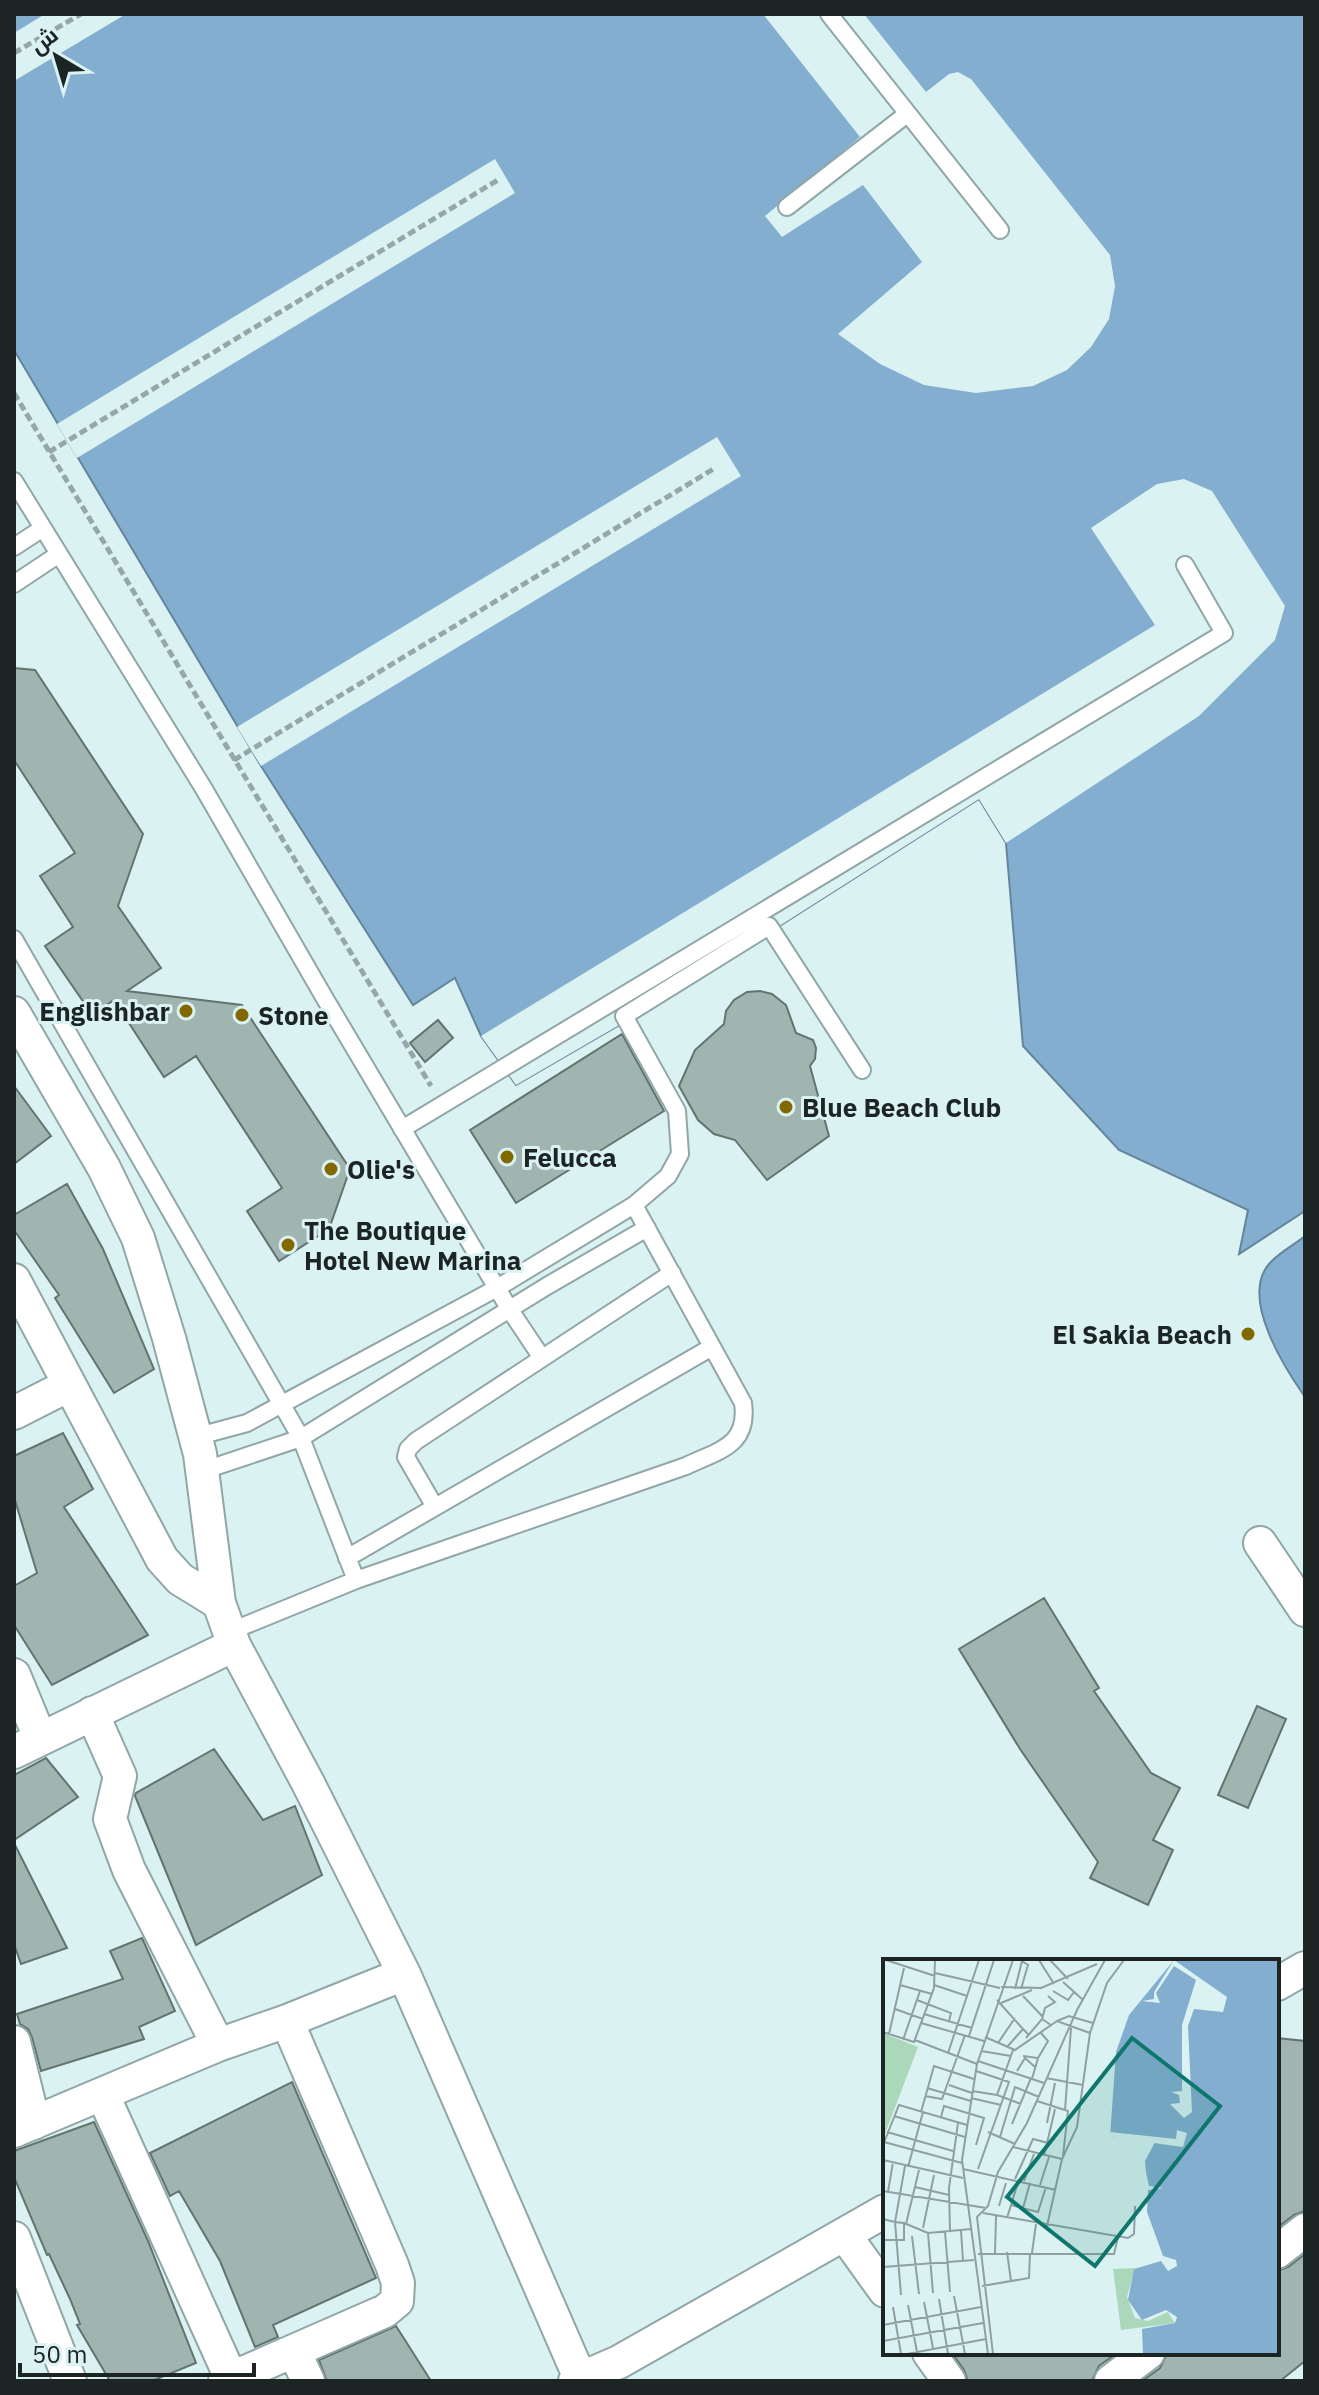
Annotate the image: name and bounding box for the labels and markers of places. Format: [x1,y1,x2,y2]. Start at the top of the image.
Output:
place label: Englishbar [39,994,170,1028]
place label: Stone [258,998,329,1032]
marker: Englishbar [177,1002,195,1020]
marker: Stone [233,1006,251,1024]
place label: Blue Beach Club [802,1090,1001,1124]
marker: Blue Beach Club [777,1098,795,1116]
place label: Felucca [523,1140,617,1174]
marker: Felucca [498,1148,516,1166]
place label: Olie's [347,1152,415,1186]
marker: Olie's [322,1160,340,1178]
place label: The Boutique Hotel New Marina [304,1213,522,1277]
marker: The Boutique Hotel New Marina [279,1236,297,1254]
place label: El Sakia Beach [1052,1317,1232,1351]
marker: El Sakia Beach [1239,1325,1257,1343]

